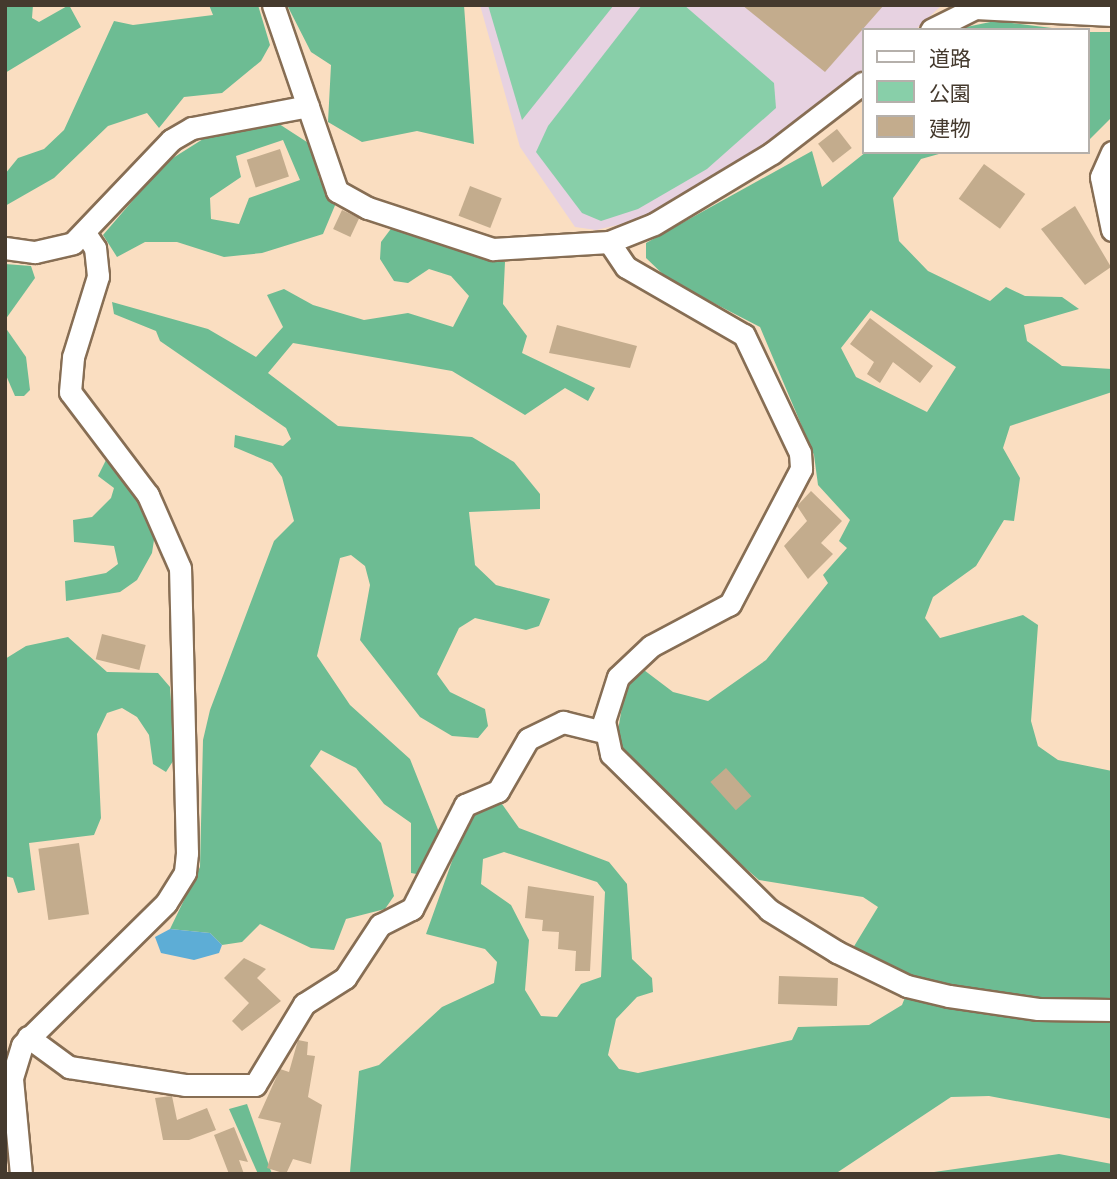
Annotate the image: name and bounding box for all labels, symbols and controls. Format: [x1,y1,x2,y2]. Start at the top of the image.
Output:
legend [862,28,1089,154]
text: 道路 [929,44,971,72]
text: 公園 [929,79,971,107]
text: 建物 [929,114,971,142]

